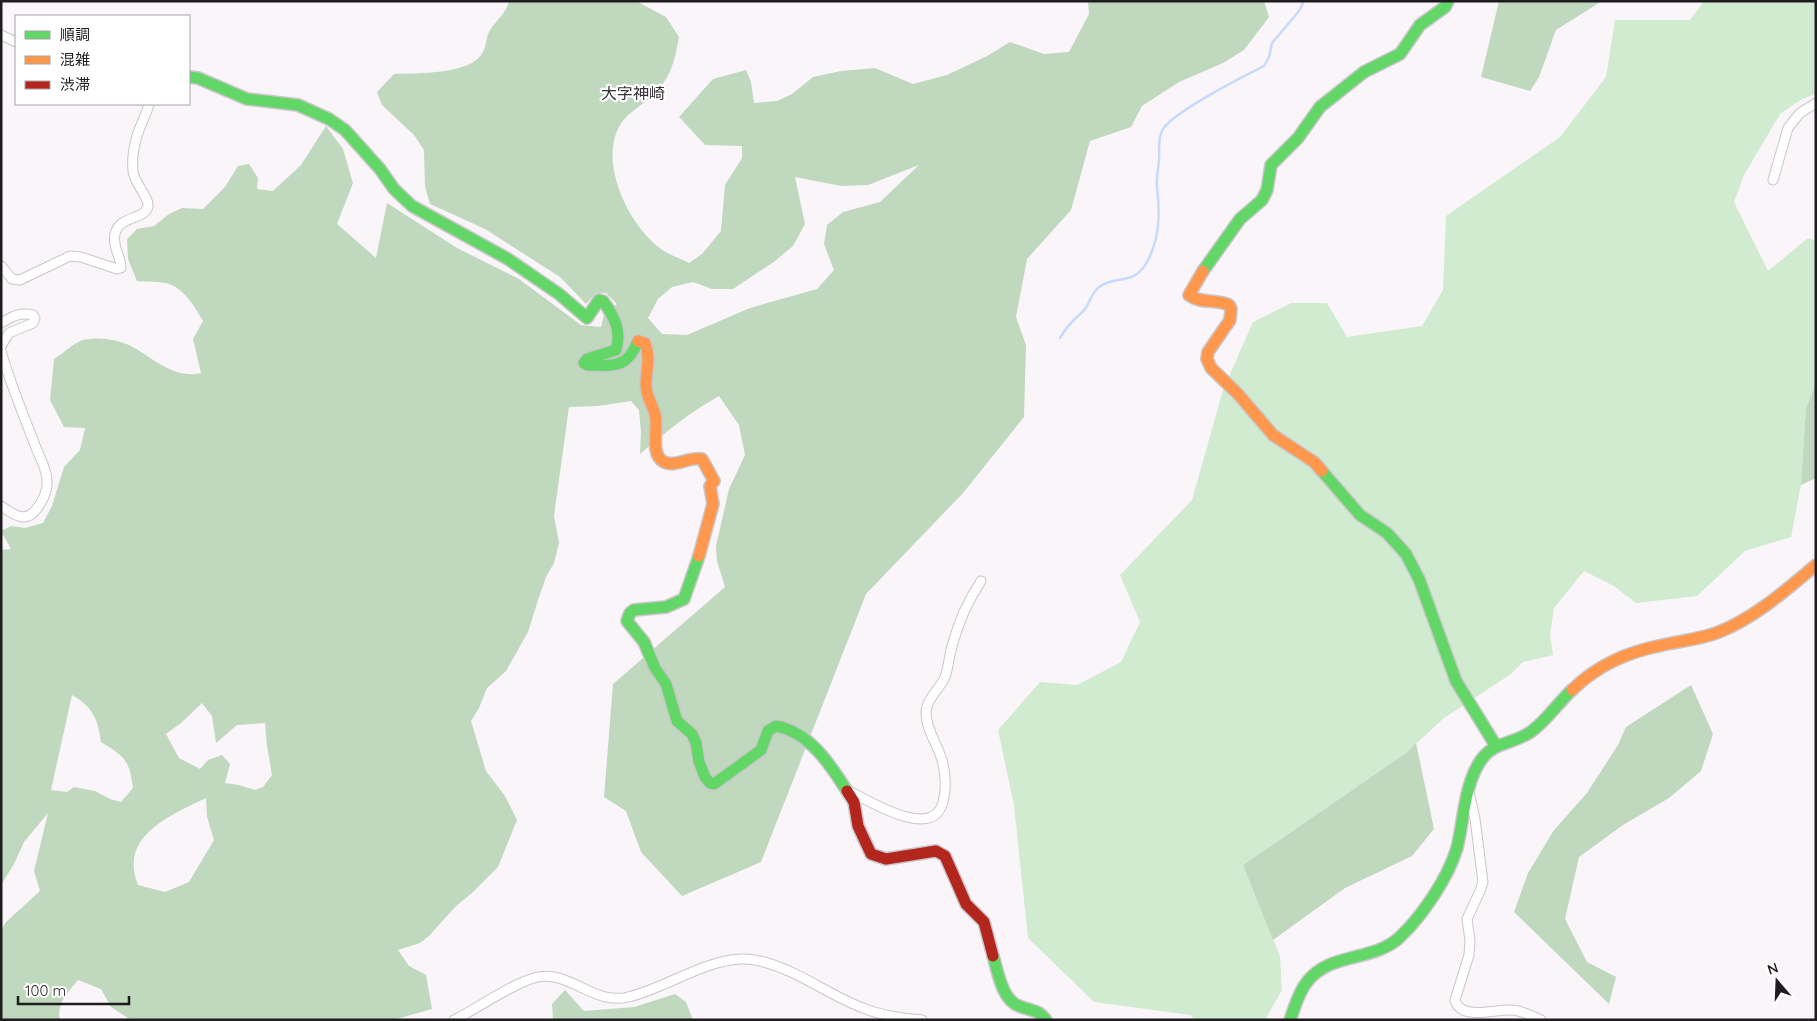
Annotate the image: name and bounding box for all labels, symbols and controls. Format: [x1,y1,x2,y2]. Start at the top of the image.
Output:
legend [15,15,190,105]
text: 順調 [60,25,90,44]
text: 混雑 [60,50,90,69]
text: 渋滞 [60,75,90,94]
district label: 大字神崎 [601,83,665,103]
north arrow [1752,956,1802,1006]
text: N [1765,959,1781,979]
scale bar [18,974,129,1006]
text: 100 m [25,981,66,1000]

